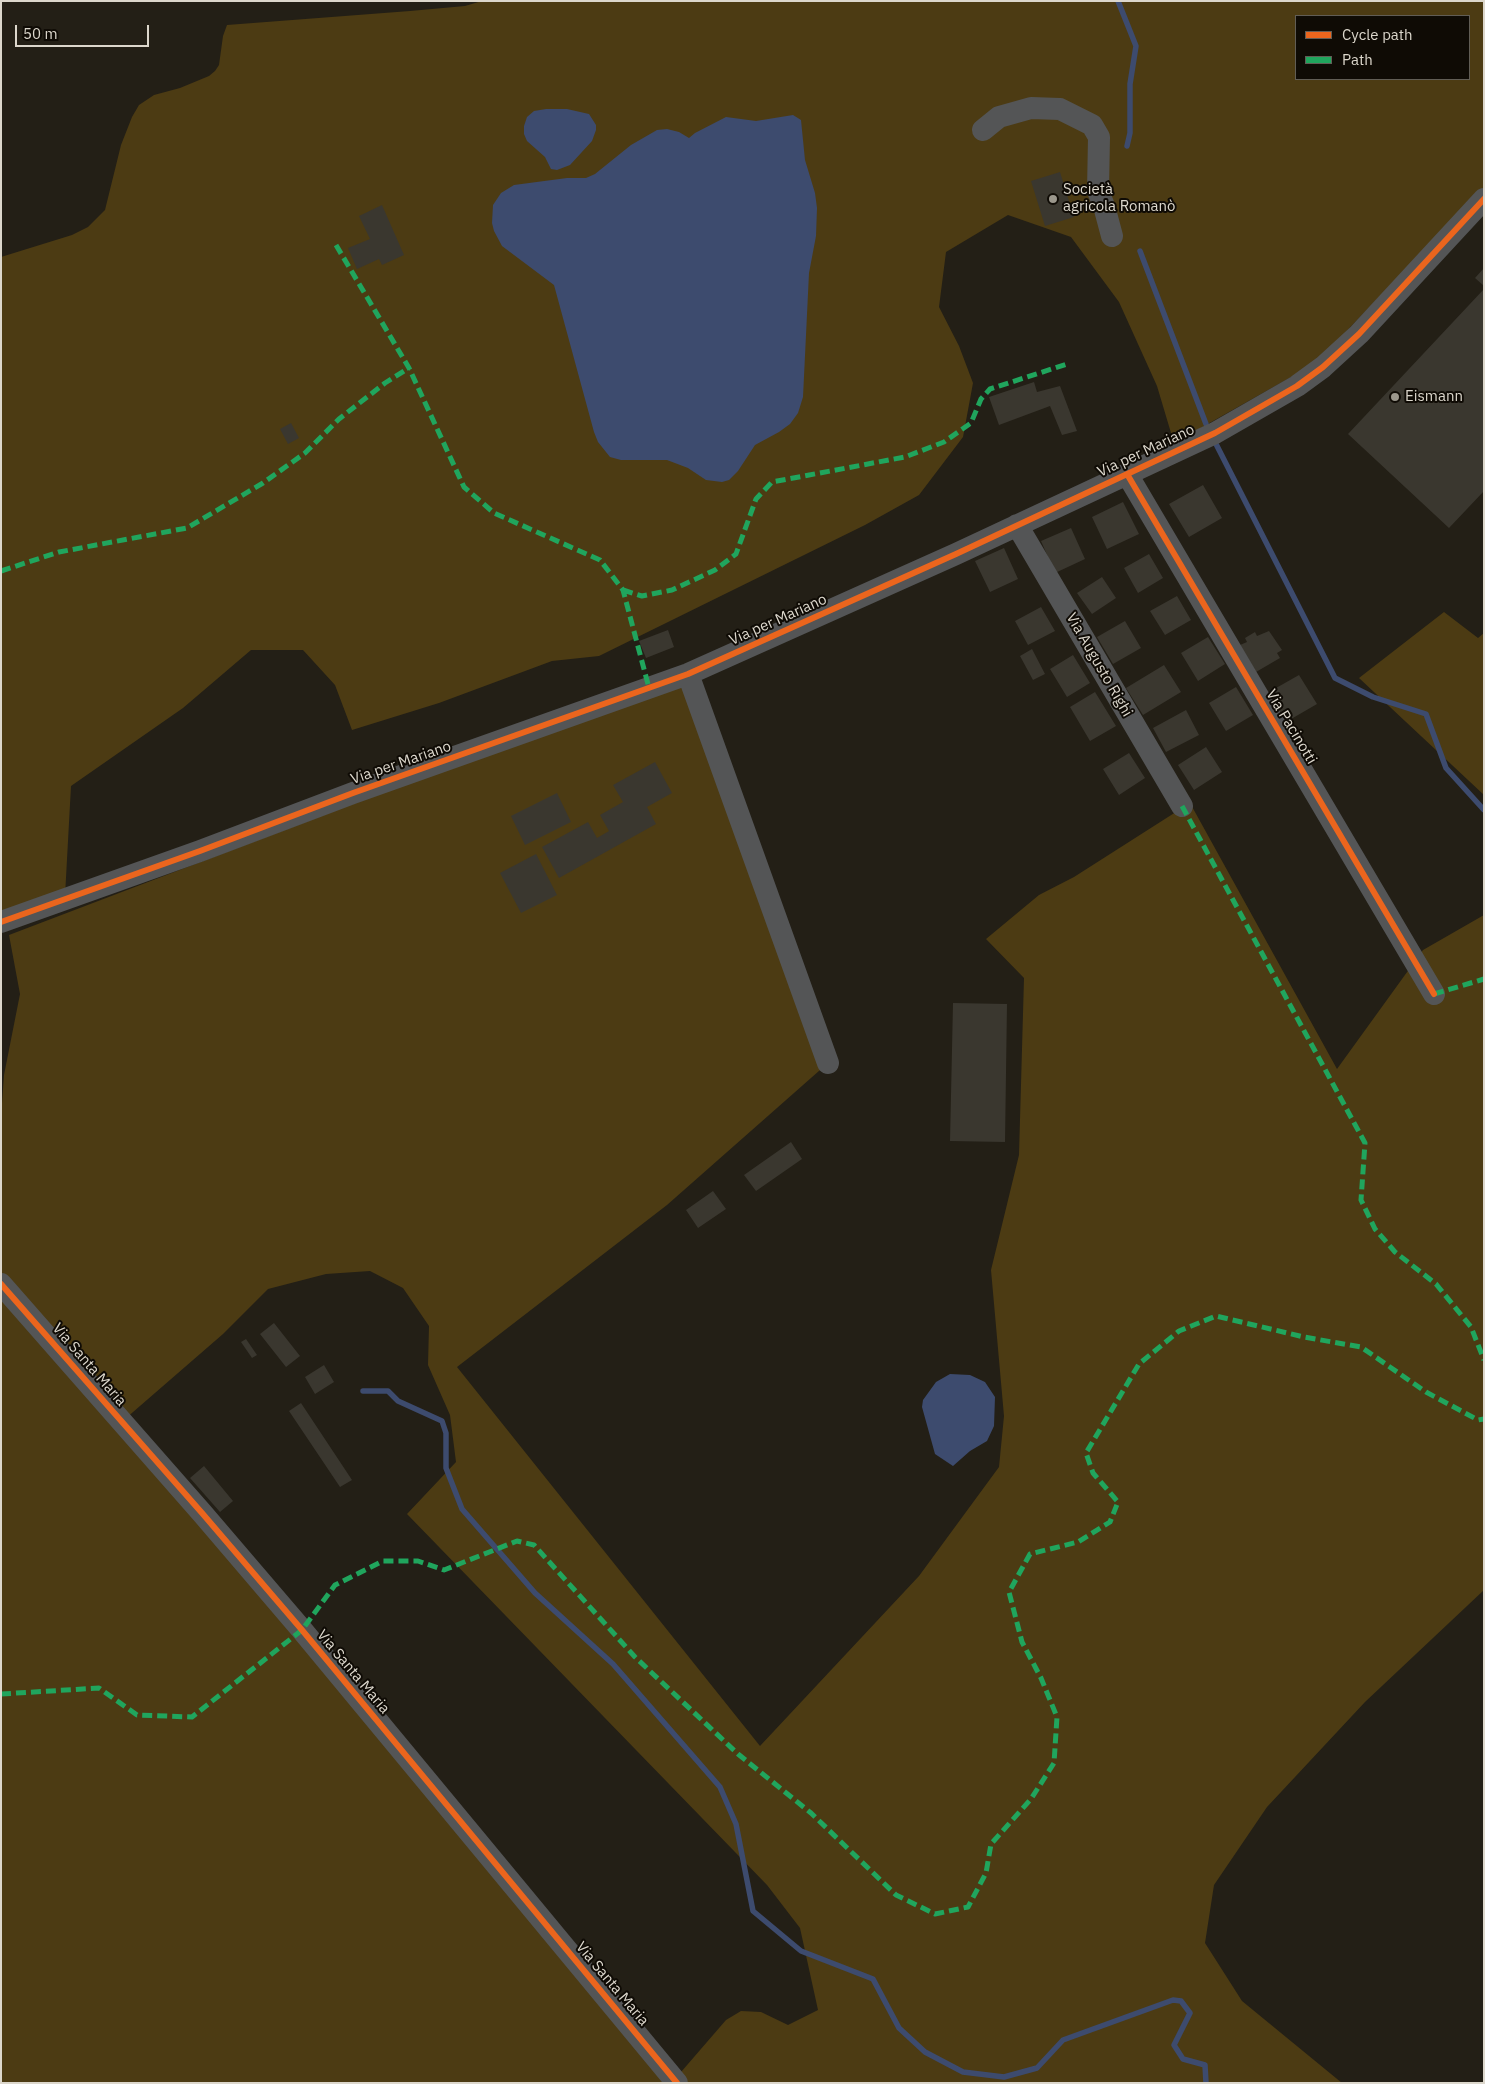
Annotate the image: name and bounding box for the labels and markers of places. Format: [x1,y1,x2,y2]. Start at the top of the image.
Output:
place label: Società agricola Romanò [1063,181,1175,216]
marker: Società agricola Romanò [1047,193,1059,205]
place label: Eismann [1405,388,1463,406]
marker: Eismann [1389,391,1401,403]

